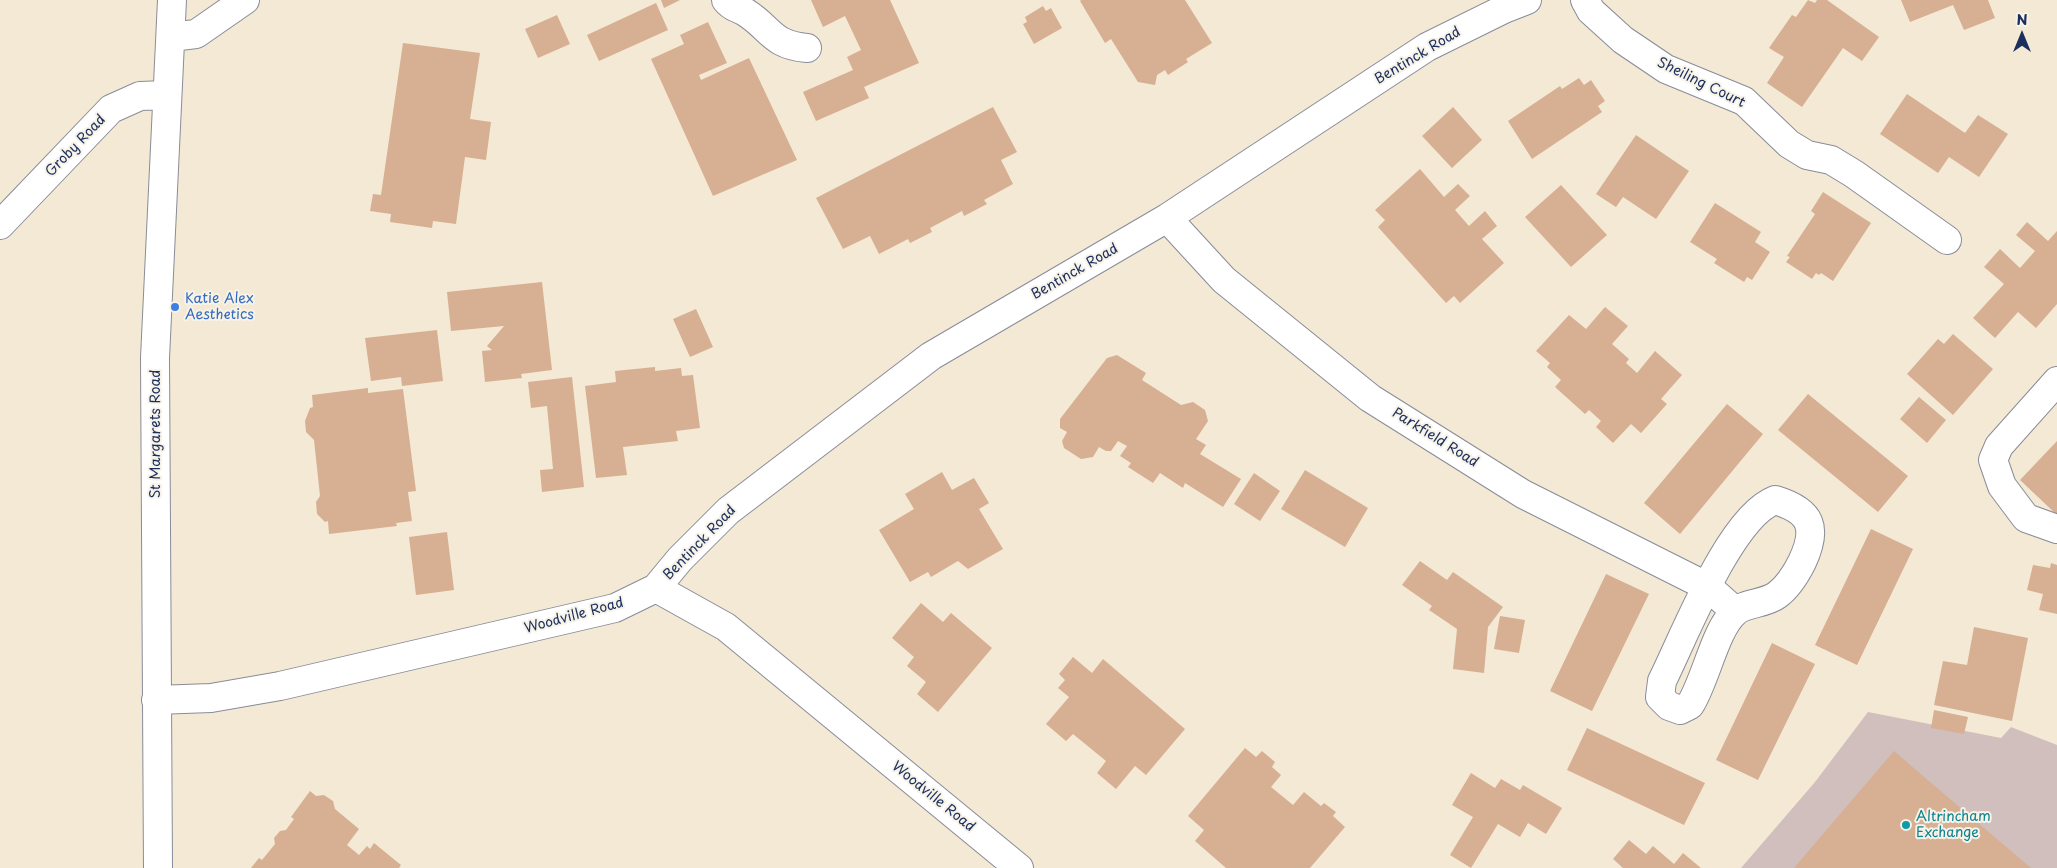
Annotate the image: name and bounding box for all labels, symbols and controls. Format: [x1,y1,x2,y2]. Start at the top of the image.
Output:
text: N [2016,9,2028,30]
north arrow [1997,10,2047,60]
street label: Bentinck Road [1372,24,1464,88]
street label: Sheiling Court [1654,54,1748,112]
street label: Groby Road [42,112,110,180]
street label: Bentinck Road [1029,240,1121,304]
place label: Katie Alex Aesthetics [185,291,254,324]
marker: Katie Alex Aesthetics [169,301,181,313]
street label: St Margarets Road [148,370,164,498]
street label: Parkfield Road [1389,405,1481,471]
street label: Bentinck Road [660,502,740,584]
street label: Woodville Road [523,595,625,637]
street label: Woodville Road [888,758,978,836]
place label: Altrincham Exchange [1916,809,1991,842]
marker: Altrincham Exchange [1900,819,1912,831]

